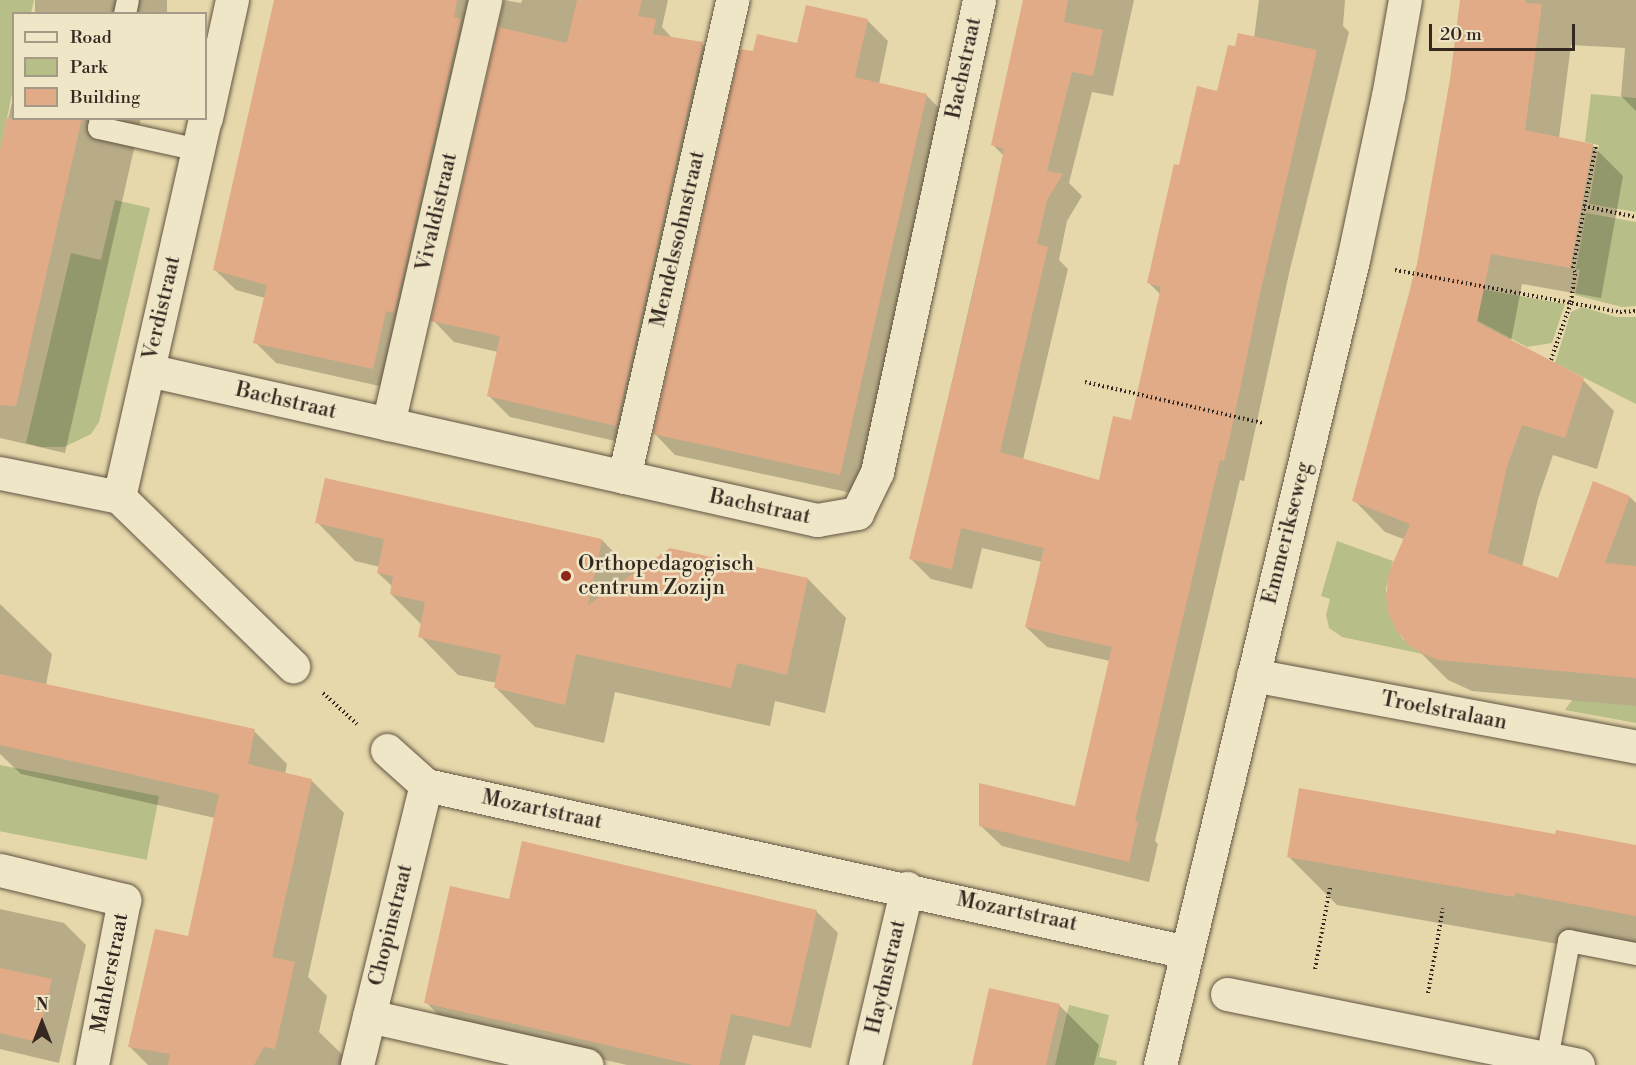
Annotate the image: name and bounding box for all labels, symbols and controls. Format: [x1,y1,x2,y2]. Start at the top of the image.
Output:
legend [12,12,207,120]
scale bar [1432,12,1578,50]
street label: Bachstraat [941,15,987,121]
text: 20 m [1440,23,1482,46]
text: Road [70,26,112,49]
text: Park [70,56,107,79]
text: Building [70,86,140,109]
street label: Mendelssohnstraat [645,148,711,330]
street label: Vivaldistraat [411,150,463,274]
street label: Verdistraat [138,253,186,363]
street label: Bachstraat [233,377,339,425]
street label: Emmerikseweg [1257,459,1317,607]
street label: Bachstraat [707,484,813,530]
place label: Orthopedagogisch centrum Zozijn [578,551,754,601]
marker: Orthopedagogisch centrum Zozijn [559,569,573,583]
street label: Troelstralaan [1379,686,1509,736]
street label: Mozartstraat [479,785,605,835]
street label: Chopinstraat [364,861,418,989]
street label: Mozartstraat [954,887,1080,937]
street label: Mahlerstraat [86,911,134,1035]
street label: Haydnstraat [861,918,911,1036]
north arrow [12,993,72,1053]
text: N [36,995,48,1015]

